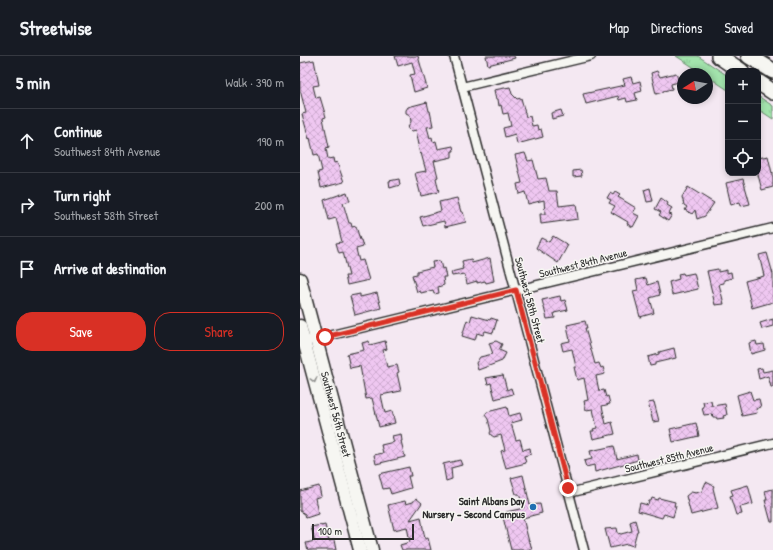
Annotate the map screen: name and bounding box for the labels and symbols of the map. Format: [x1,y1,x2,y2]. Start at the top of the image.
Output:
north arrow [677,68,713,104]
street label: Southwest 84th Avenue [538,245,629,281]
street label: Southwest 58th Street [512,256,548,345]
route start [316,328,334,346]
street label: Southwest 56th Street [318,370,354,459]
one-way arrow [309,376,318,383]
street label: Southwest 85th Avenue [623,440,715,476]
route end [559,479,577,497]
place label: Saint Albans Day Nursery - Second Campus [422,494,526,522]
marker: Saint Albans Day Nursery - Second Campus [528,502,538,512]
scale bar [312,522,414,541]

